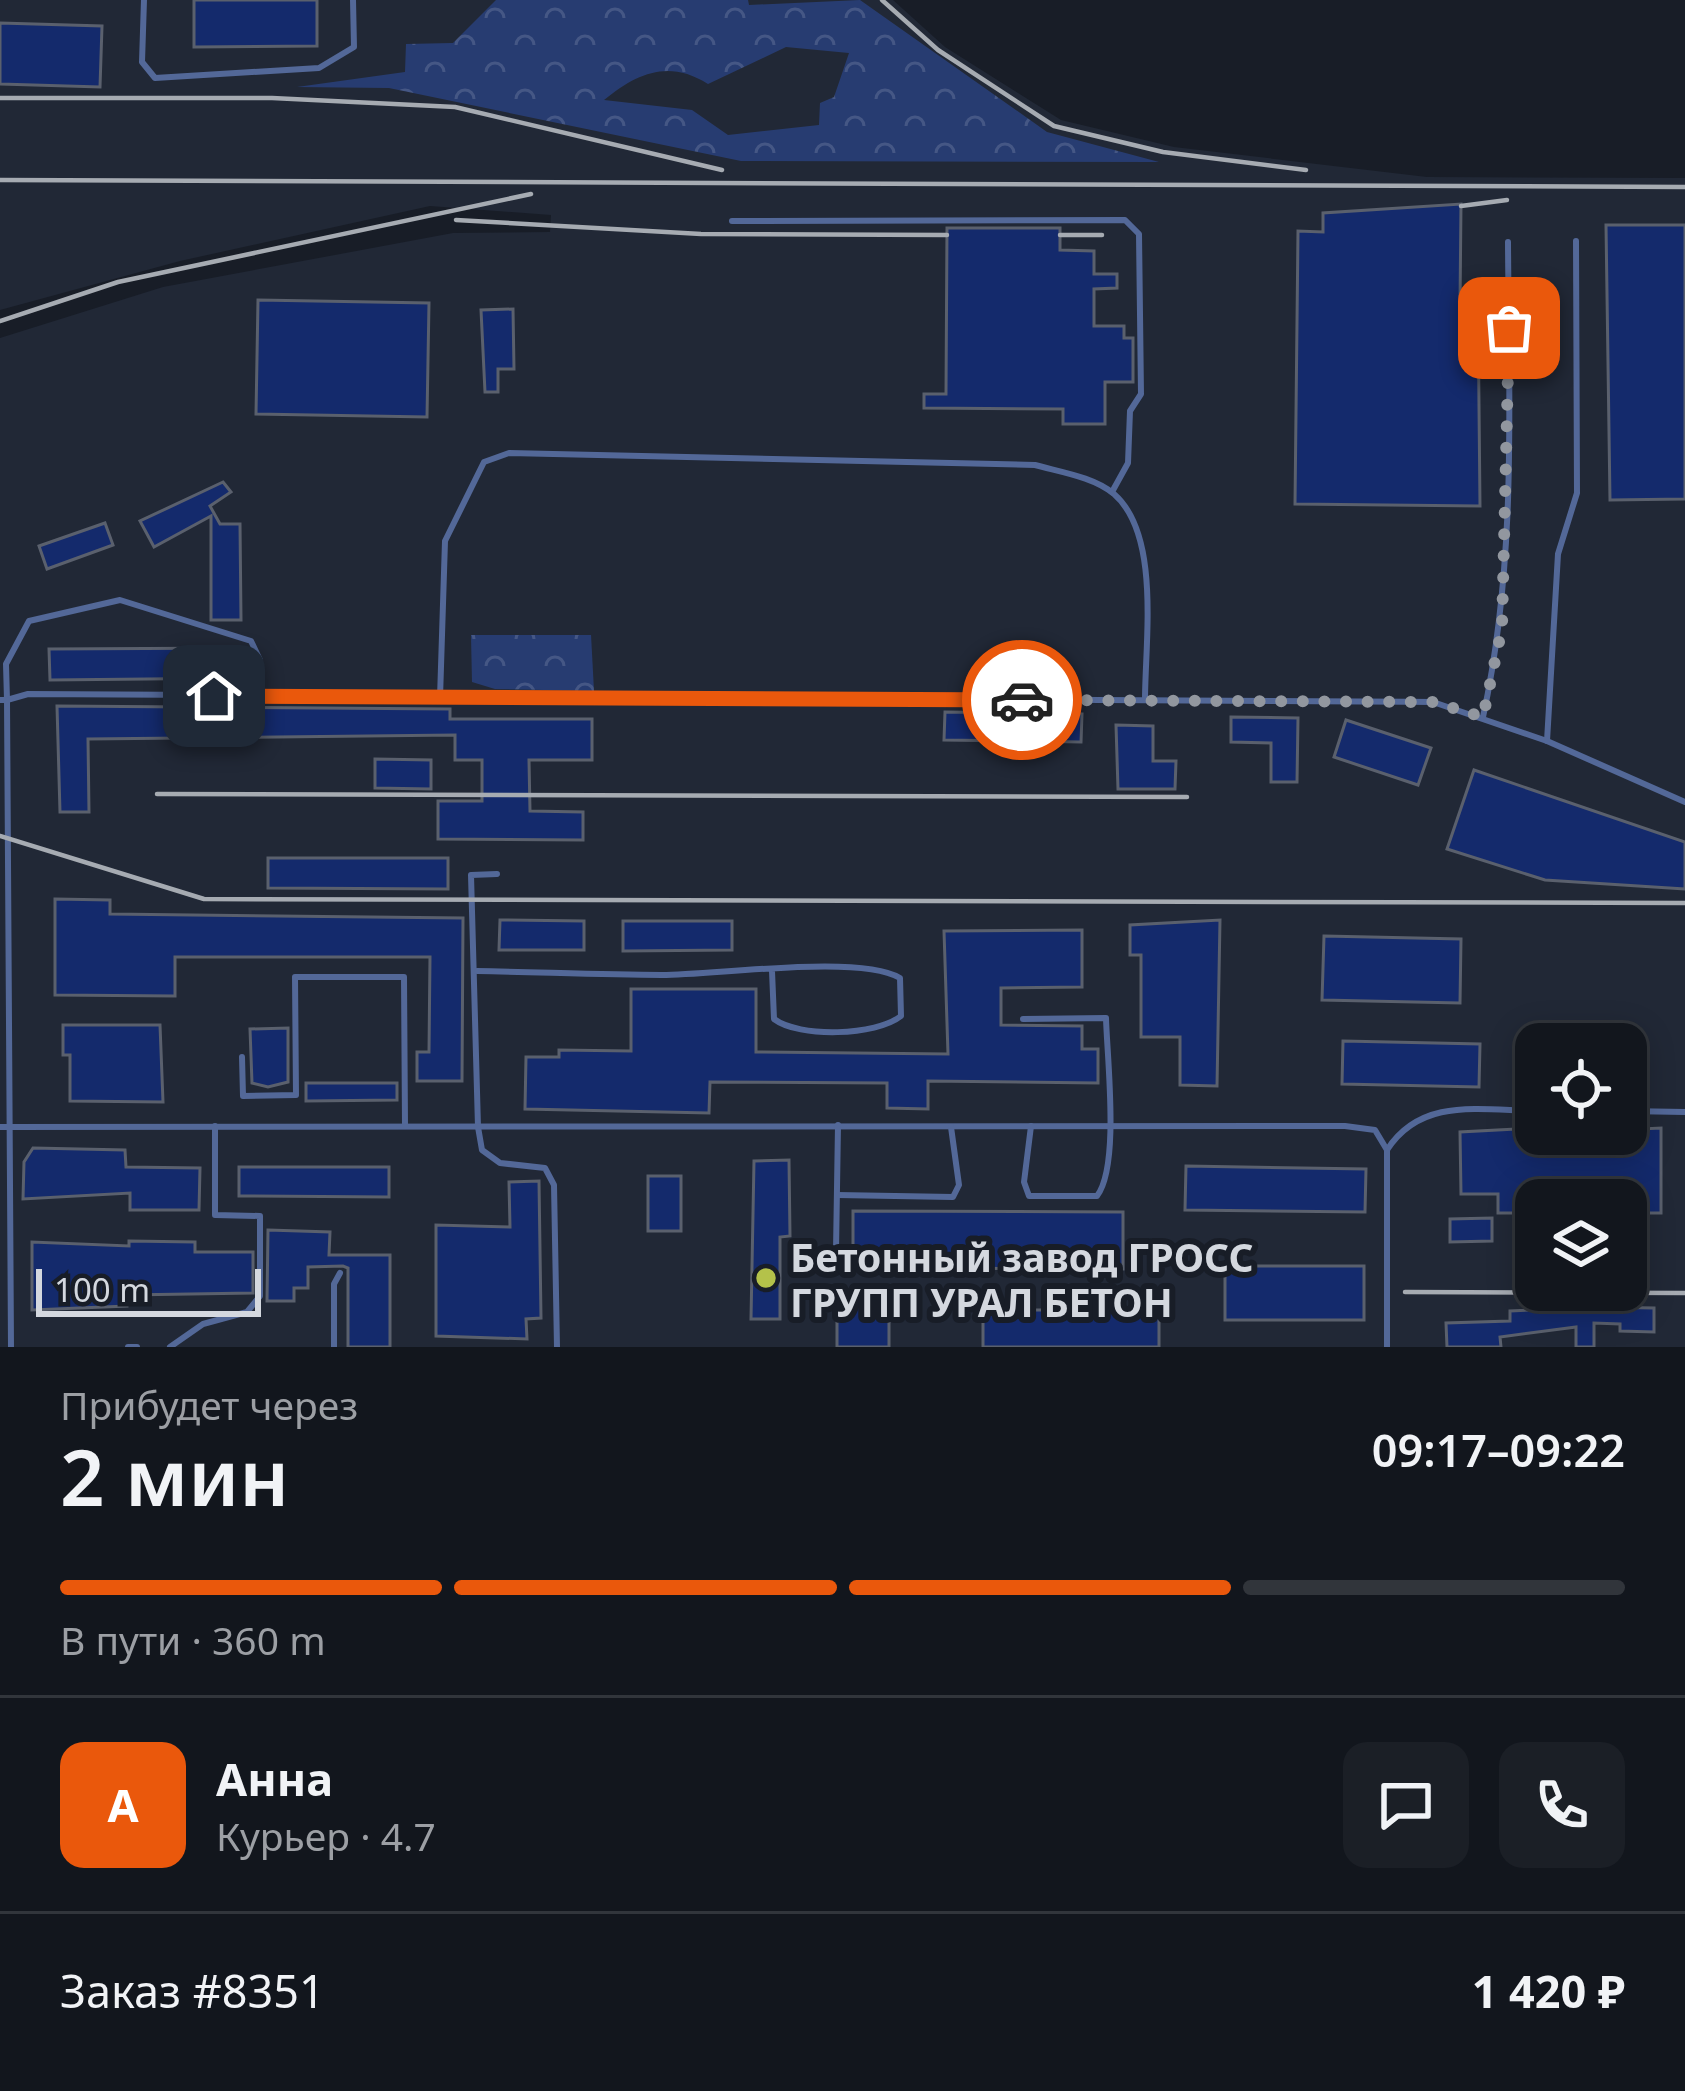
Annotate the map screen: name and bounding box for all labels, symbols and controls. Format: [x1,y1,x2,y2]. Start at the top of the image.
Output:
pin [1458,277,1560,379]
icon: bag [1476,295,1542,361]
courier [962,640,1082,760]
pin [163,645,265,747]
icon: home [181,663,247,729]
icon: car [989,667,1055,733]
map controls [1515,1023,1647,1311]
button: locate [1515,1023,1647,1155]
button: layers [1515,1179,1647,1311]
place label: Бетонный завод ГРОСС ГРУПП УРАЛ БЕТОН [790,1230,1254,1328]
scale bar [36,1263,261,1316]
marker: Бетонный завод ГРОСС ГРУПП УРАЛ БЕТОН [753,1265,779,1291]
text: 100 m [54,1267,150,1312]
text: Прибудет через [60,1378,358,1431]
text: 09:17–09:22 [1372,1419,1625,1480]
text: 2 мин [60,1423,289,1529]
text: В пути · 360 m [60,1613,326,1666]
button: chat [1343,1742,1469,1868]
button: phone [1499,1742,1625,1868]
text: Анна [216,1748,333,1809]
text: А [107,1774,139,1835]
text: Курьер · 4.7 [216,1809,436,1862]
text: Заказ #8351 [60,1960,325,2021]
text: 1 420 ₽ [1472,1960,1625,2021]

